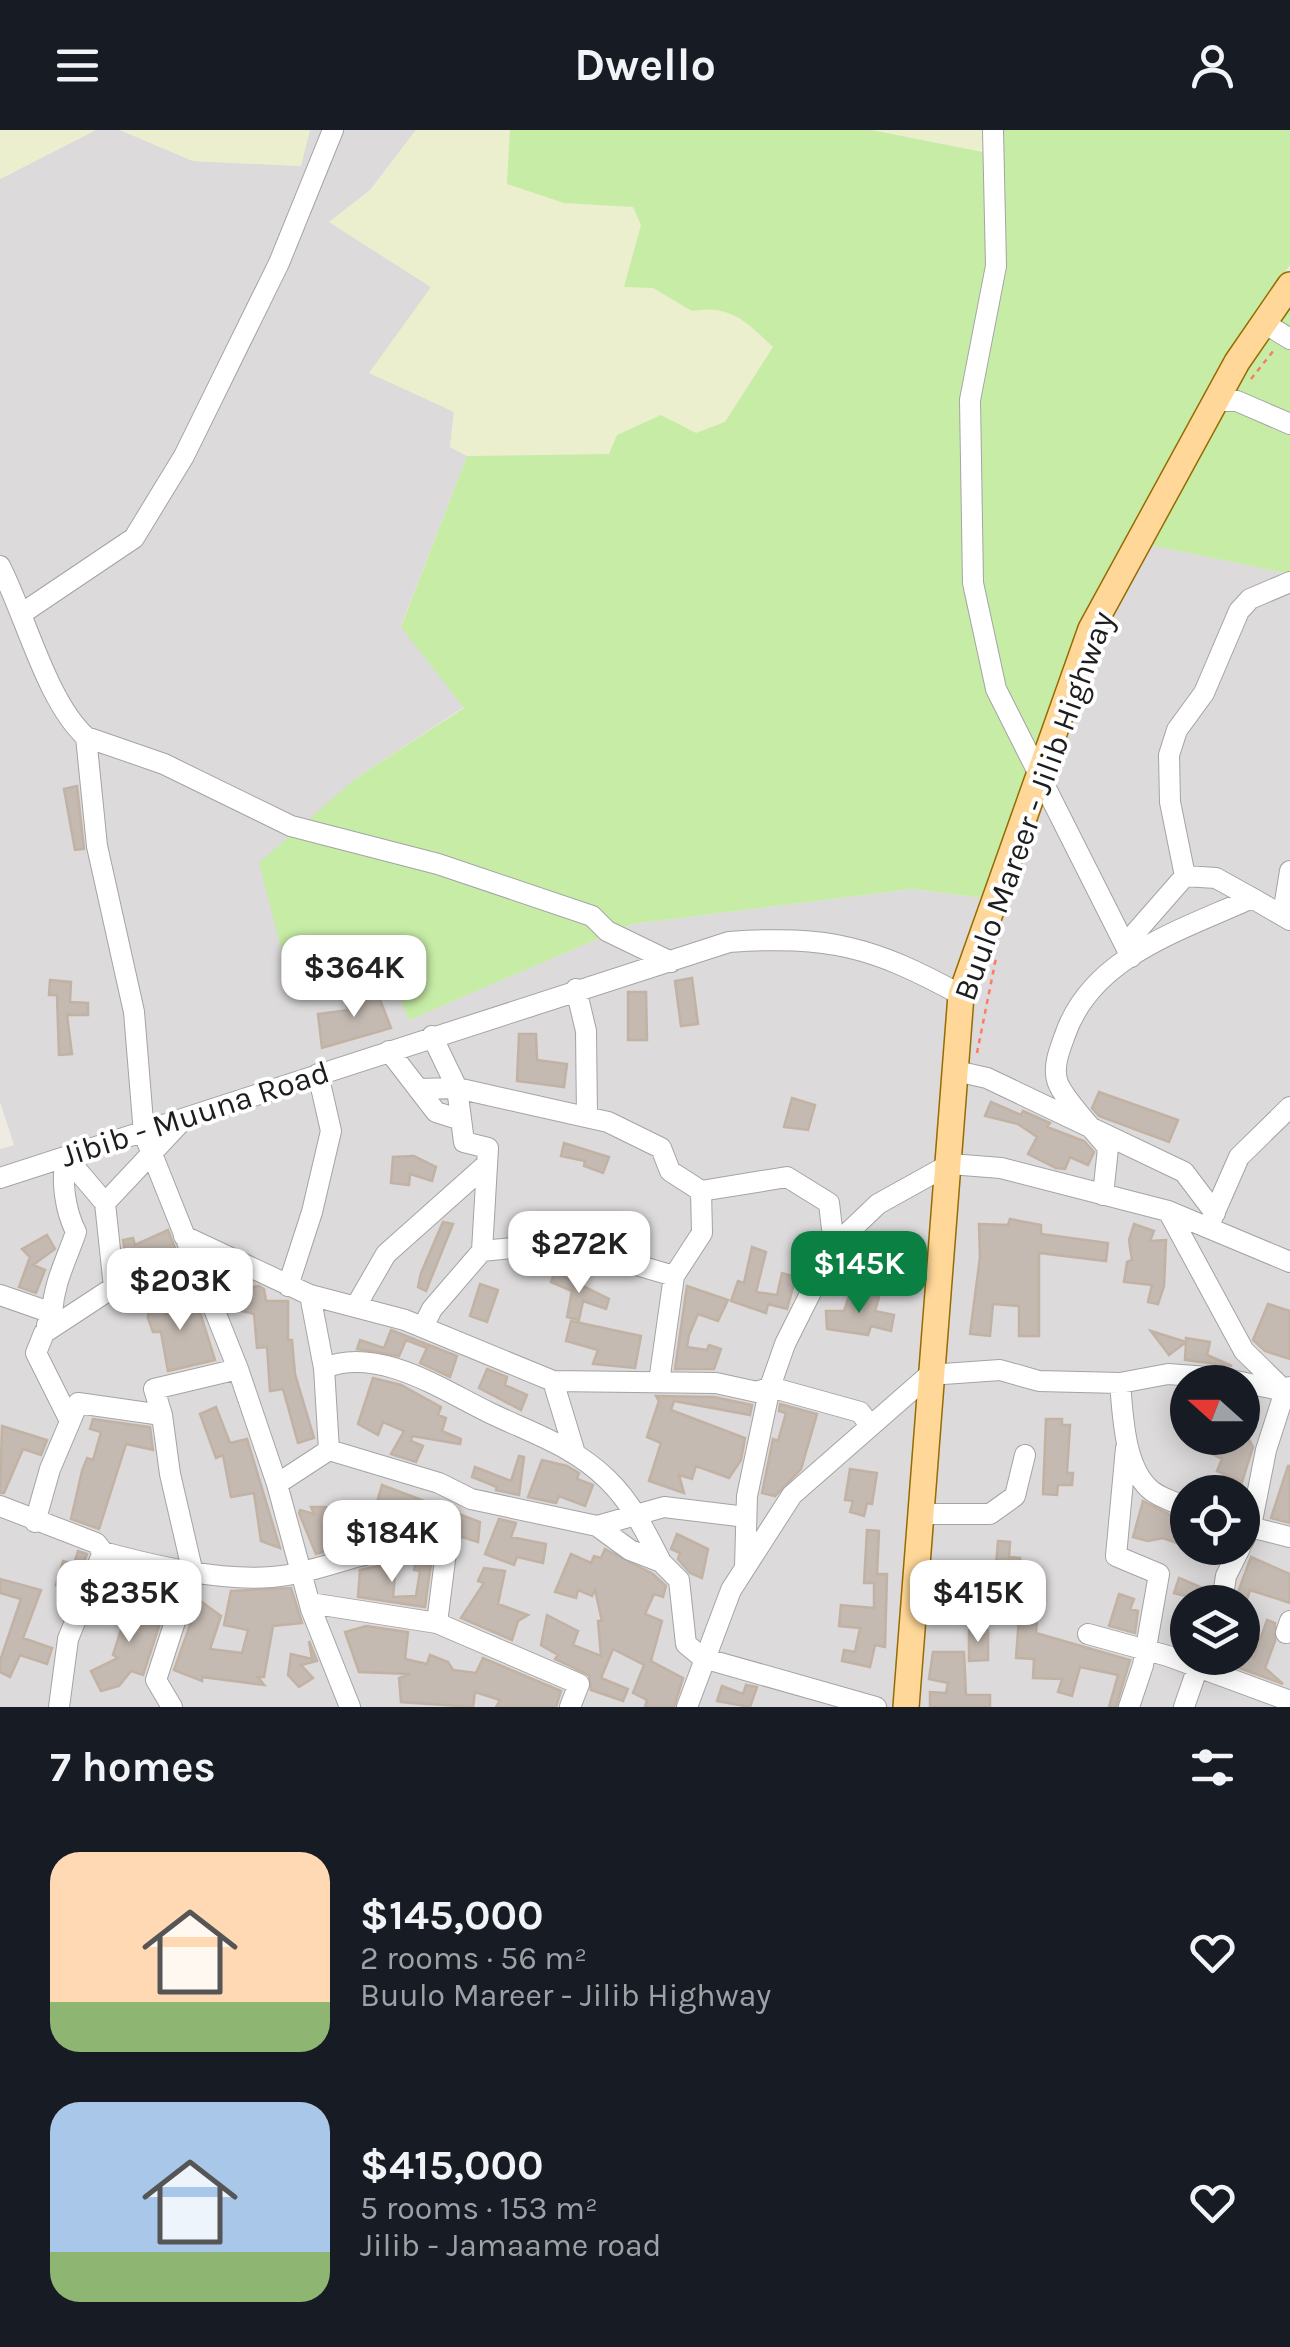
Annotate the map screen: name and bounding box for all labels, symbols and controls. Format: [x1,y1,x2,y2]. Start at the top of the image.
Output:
icon: menu [50,38,105,93]
icon: person [1185,38,1240,93]
text: Dwello [574,39,716,91]
street label: Buulo Mareer - Jilib Highway [946,606,1122,1006]
pin: $364K [284,935,424,1020]
text: $364K [303,949,405,986]
street label: Jibib - Muuna Road [56,1053,334,1175]
pin: $272K [509,1211,649,1296]
text: $272K [530,1225,628,1262]
pin: $145K [789,1231,929,1316]
text: $145K [813,1245,905,1282]
pin: $203K [110,1248,250,1333]
text: $203K [129,1262,231,1299]
north arrow [1170,1365,1260,1455]
map controls [1170,1365,1260,1675]
button: locate [1170,1475,1260,1565]
pin: $184K [322,1500,462,1585]
text: $184K [345,1514,439,1551]
pin: $235K [59,1560,199,1645]
pin: $415K [908,1560,1048,1645]
text: $235K [79,1574,179,1611]
text: $415K [932,1574,1024,1611]
button: layers [1170,1585,1260,1675]
icon: filters [1185,1740,1240,1795]
text: 7 homes [50,1742,216,1792]
text: $145,000 [360,1890,544,1940]
icon: home [130,1892,250,2012]
icon: heart [1185,1925,1240,1980]
text: 2 rooms · 56 m² [360,1940,587,1977]
text: Buulo Mareer - Jilib Highway [360,1977,771,2014]
text: $415,000 [360,2140,544,2190]
icon: home [130,2142,250,2262]
icon: heart [1185,2175,1240,2230]
text: 5 rooms · 153 m² [360,2190,598,2227]
text: Jilib - Jamaame road [360,2227,662,2264]

